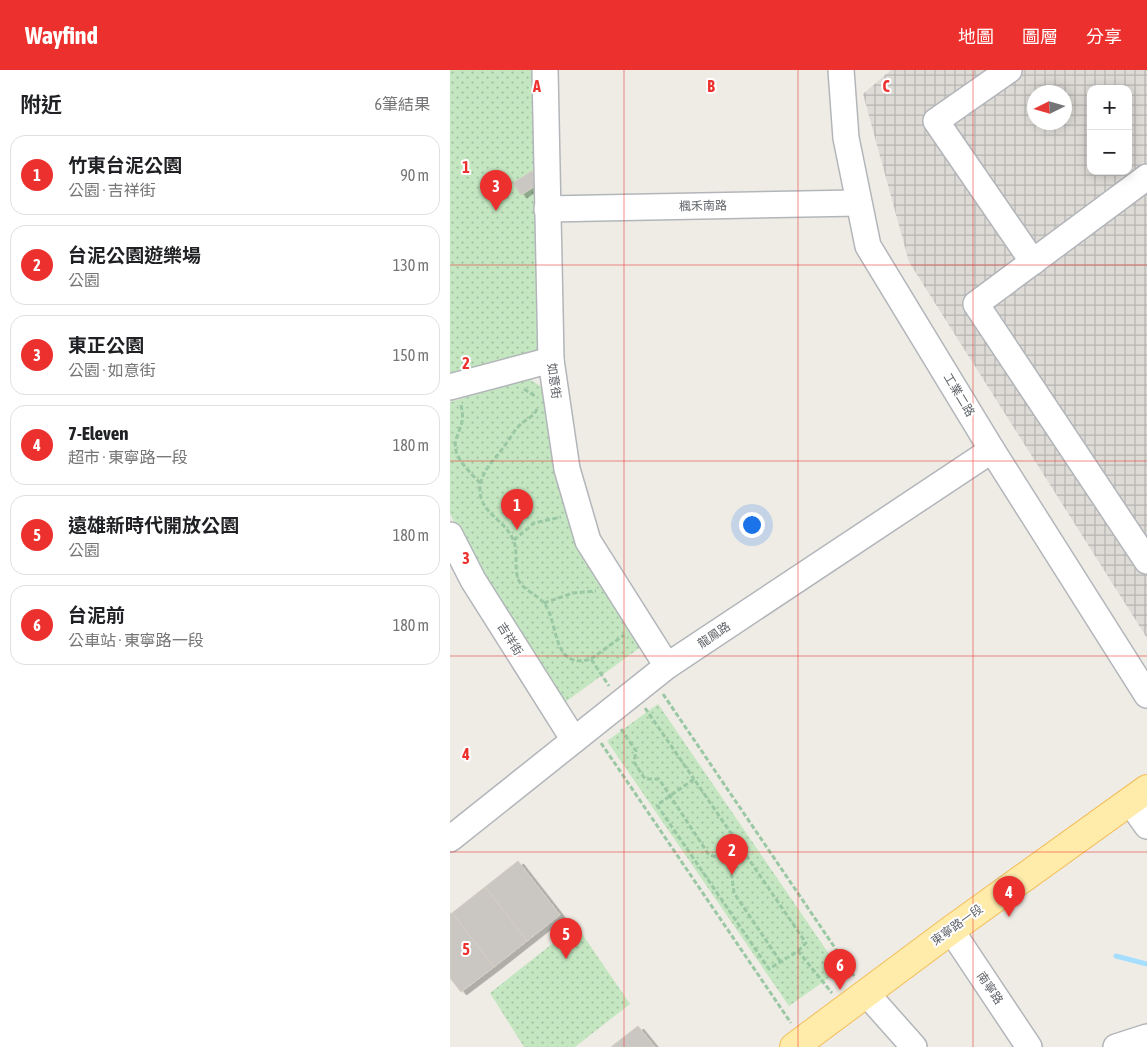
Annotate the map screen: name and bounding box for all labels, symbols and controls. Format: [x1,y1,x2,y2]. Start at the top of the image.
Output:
text: Wayfind [25,22,98,49]
text: 地圖 [958,26,994,47]
text: 圖層 [1022,26,1058,47]
text: 分享 [1086,26,1122,47]
text: A [532,77,541,95]
text: B [707,77,715,95]
text: C [882,77,890,95]
north arrow [1027,85,1072,130]
map controls [1087,85,1132,175]
button: + [1087,85,1132,130]
text: 附近 [20,92,62,116]
text: 6筆結果 [374,95,430,113]
button: − [1087,130,1132,175]
text: 竹東台泥公園 [68,154,182,176]
text: 1 [462,158,470,176]
text: 1 [33,166,41,184]
text: 90 m [400,166,429,184]
pin: 3 [480,170,512,211]
text: 公園 · 吉祥街 [68,181,156,199]
street label: 楓禾南路 [679,199,727,213]
text: 台泥公園遊樂場 [68,244,201,266]
text: 2 [33,256,41,274]
text: 130 m [393,256,429,274]
text: 公園 [68,271,100,289]
text: 東正公園 [68,334,144,356]
text: 3 [33,346,41,364]
text: 150 m [393,346,429,364]
text: 2 [462,354,470,372]
text: 公園 · 如意街 [68,361,156,379]
street label: 如意街 [545,362,563,400]
street label: 工業二路 [941,371,977,419]
text: 7-Eleven [68,422,129,444]
text: 4 [33,436,41,454]
text: 180 m [393,436,429,454]
text: 超市 · 東寧路一段 [68,448,188,466]
pin: 1 [501,489,533,530]
your location [739,512,765,538]
text: 遠雄新時代開放公園 [68,514,239,536]
text: 5 [33,526,41,544]
text: 180 m [393,526,429,544]
text: 公園 [68,541,100,559]
text: 3 [462,549,470,567]
text: 台泥前 [68,604,125,626]
text: 6 [33,616,41,634]
text: 180 m [393,616,429,634]
street label: 龍鳳路 [695,619,733,651]
street label: 吉祥街 [495,620,525,658]
text: 公車站 · 東寧路一段 [68,631,204,649]
text: 4 [461,745,470,763]
pin: 2 [716,834,748,875]
pin: 4 [993,876,1025,917]
street label: 東寧路一段 [929,902,985,948]
pin: 5 [550,918,582,959]
text: 5 [462,940,470,958]
pin: 6 [824,949,856,990]
street label: 南寧路 [974,969,1006,1007]

